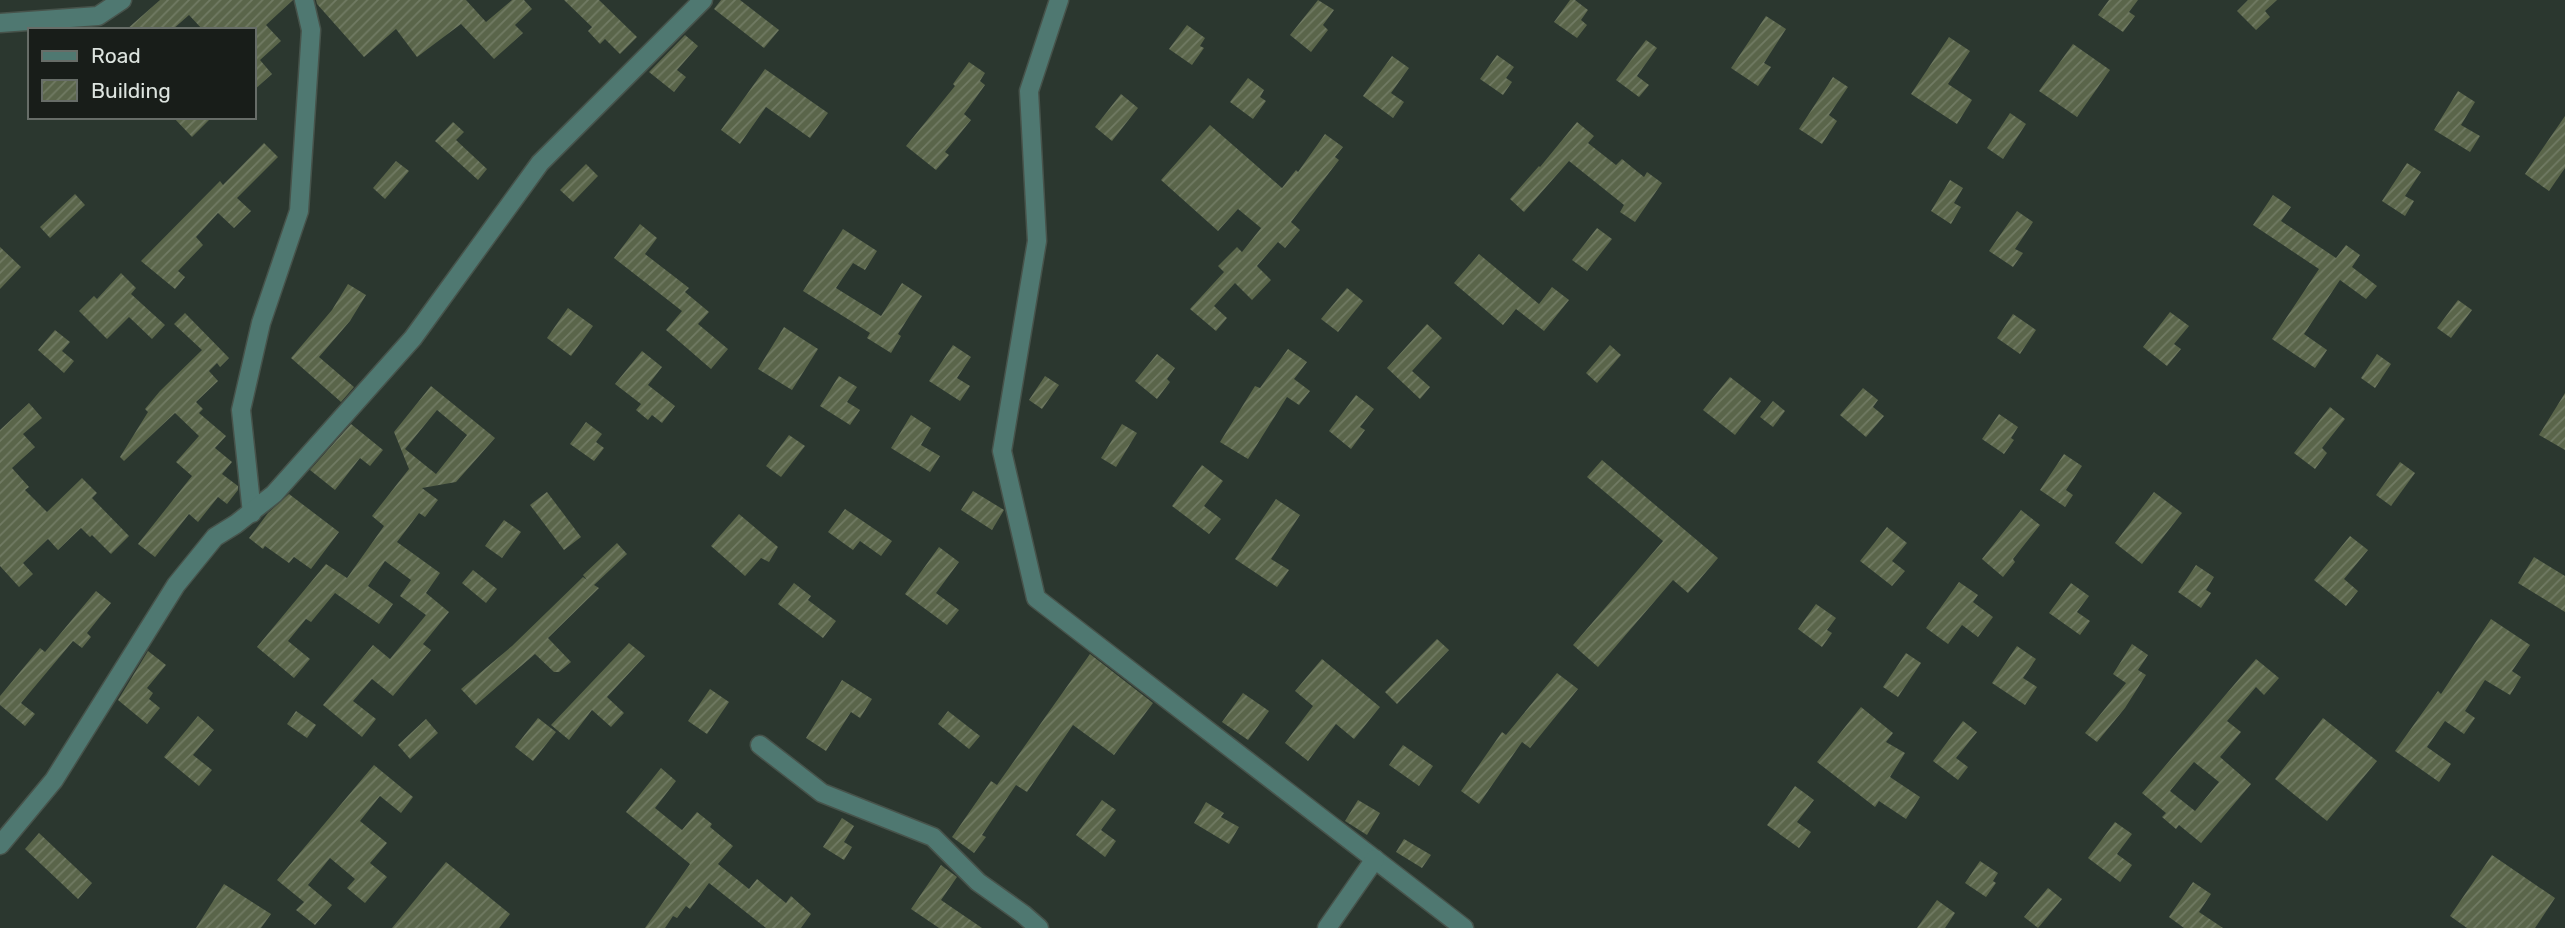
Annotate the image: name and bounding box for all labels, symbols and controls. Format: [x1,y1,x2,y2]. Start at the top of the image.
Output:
legend [28,28,256,119]
text: Road [91,43,141,68]
text: Building [91,78,171,103]

